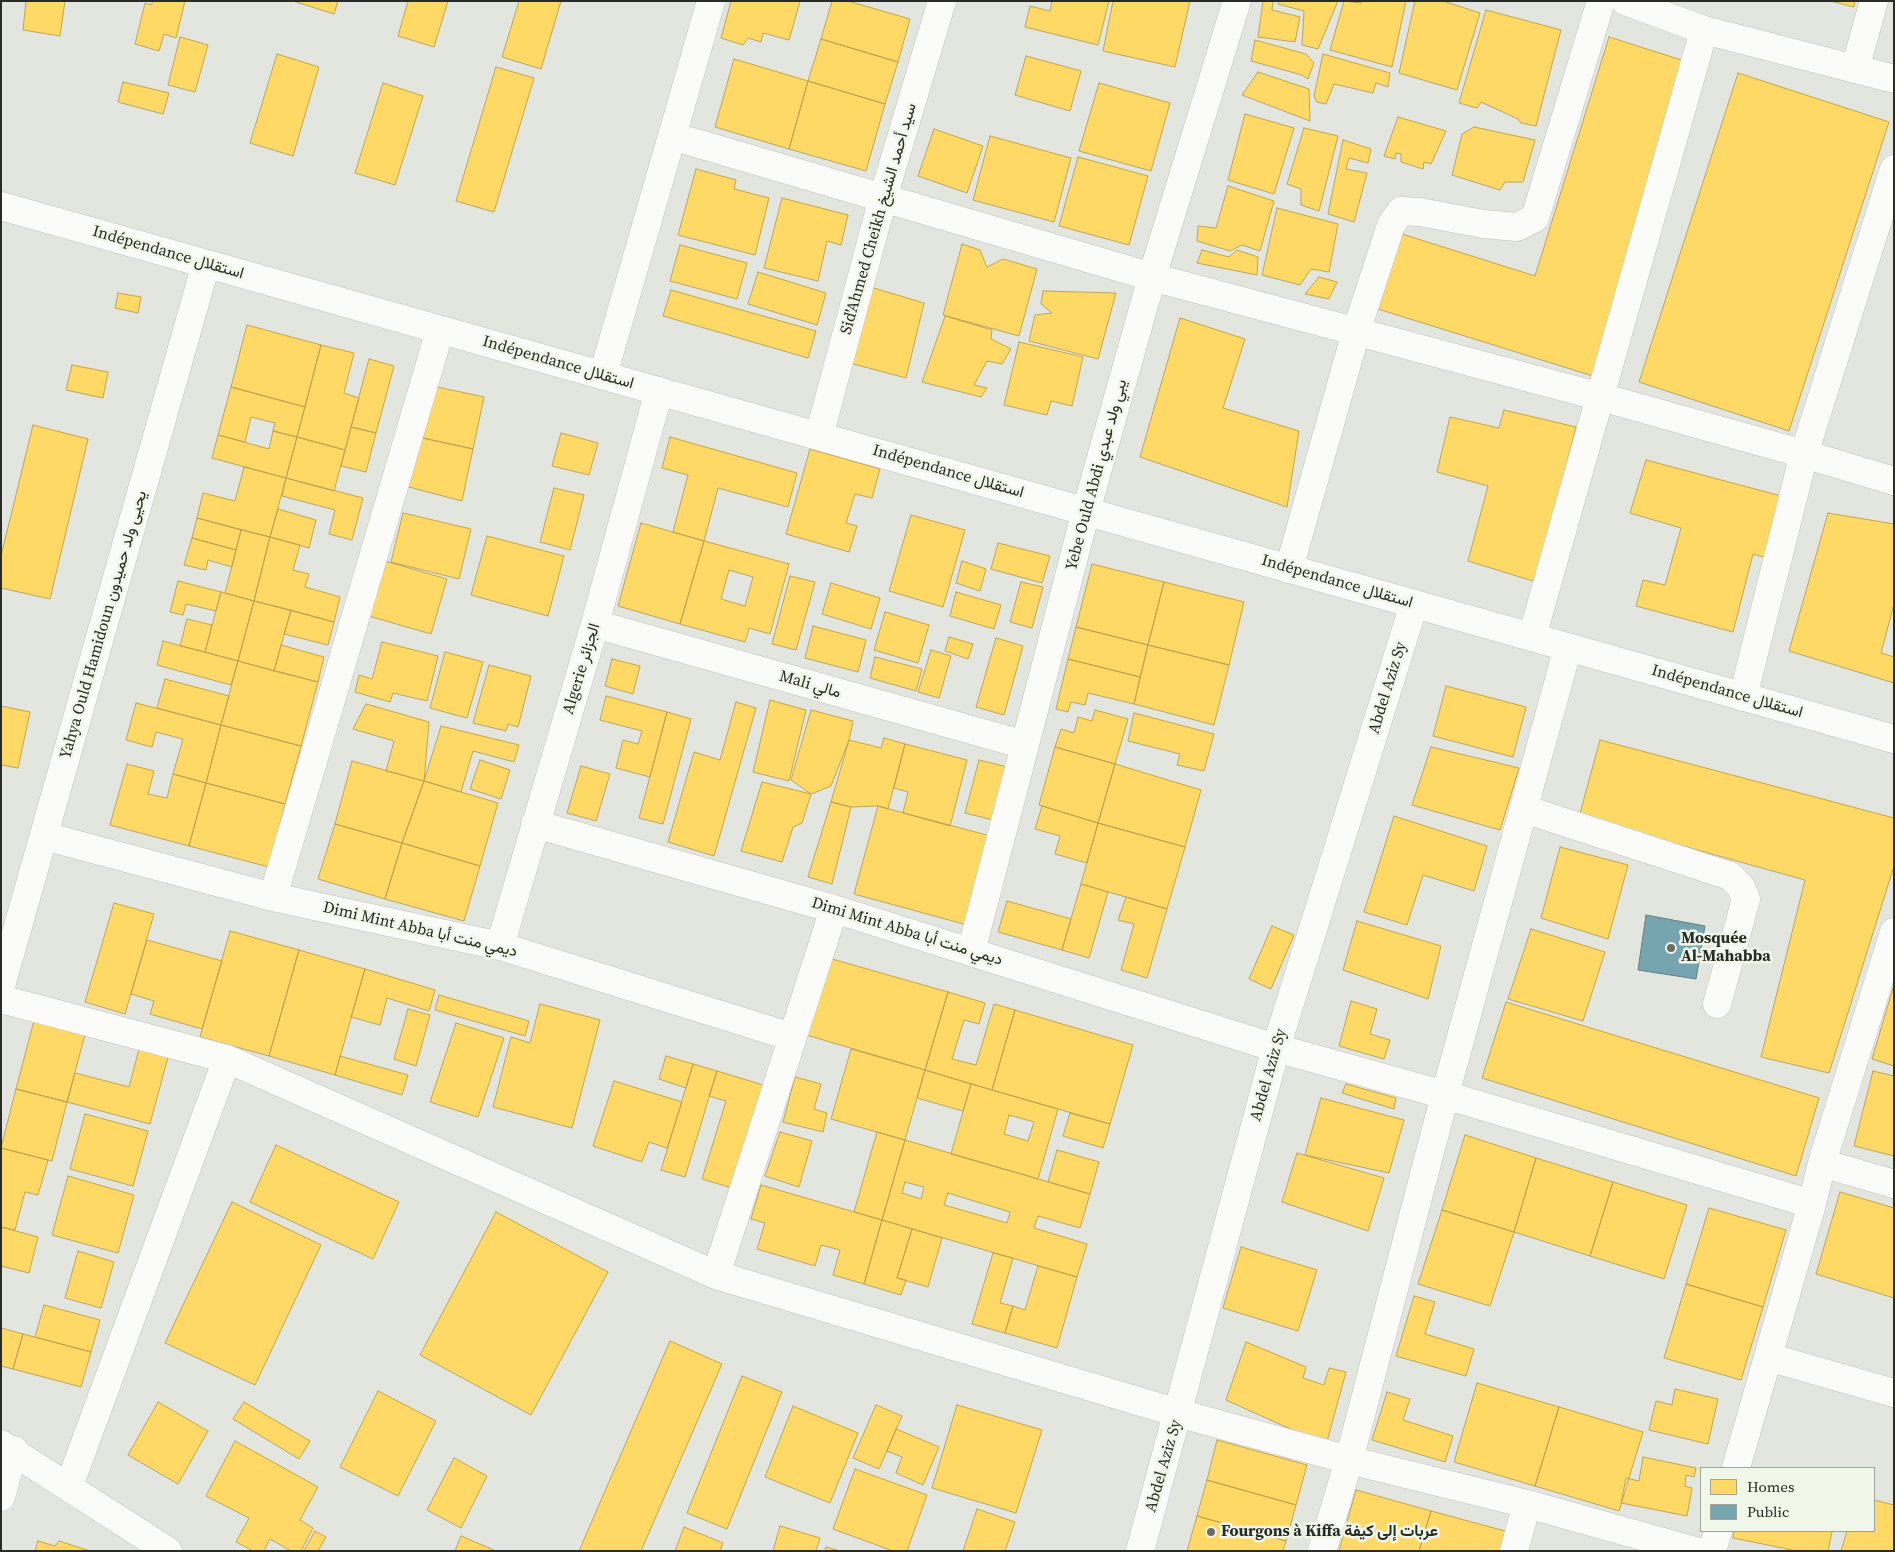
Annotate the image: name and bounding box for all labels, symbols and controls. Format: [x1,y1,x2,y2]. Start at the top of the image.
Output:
street label: Sid'Ahmed Cheikh سيد أحمد الشيخ [837,101,921,337]
street label: Indépendance استقلال [90,222,246,284]
street label: Indépendance استقلال [480,332,636,394]
street label: Yebe Ould Abdi يبي ولد عبدي [1062,377,1132,573]
street label: Indépendance استقلال [870,441,1026,503]
street label: Yahya Ould Hamidoun يحيى ولد حميدون [56,489,152,761]
street label: Indépendance استقلال [1259,551,1415,613]
street label: Algerie الجزائر [559,621,605,717]
street label: Abdel Aziz Sy [1365,640,1411,736]
street label: Indépendance استقلال [1649,661,1805,723]
street label: Mali مالي [777,667,843,703]
street label: Dimi Mint Abba ديمي منت أبا [809,894,1005,970]
street label: Dimi Mint Abba ديمي منت أبا [321,898,519,962]
place label: Mosquée Al-Mahabba [1681,929,1771,967]
marker: Mosquée Al-Mahabba [1665,942,1677,954]
street label: Abdel Aziz Sy [1247,1027,1291,1123]
street label: Abdel Aziz Sy [1142,1418,1186,1514]
legend [1700,1467,1875,1532]
text: Homes [1747,1476,1794,1497]
text: Public [1747,1501,1789,1522]
place label: Fourgons à Kiffa عربات إلى كيفة [1221,1522,1438,1542]
marker: Fourgons à Kiffa عربات إلى كيفة [1205,1526,1217,1538]

